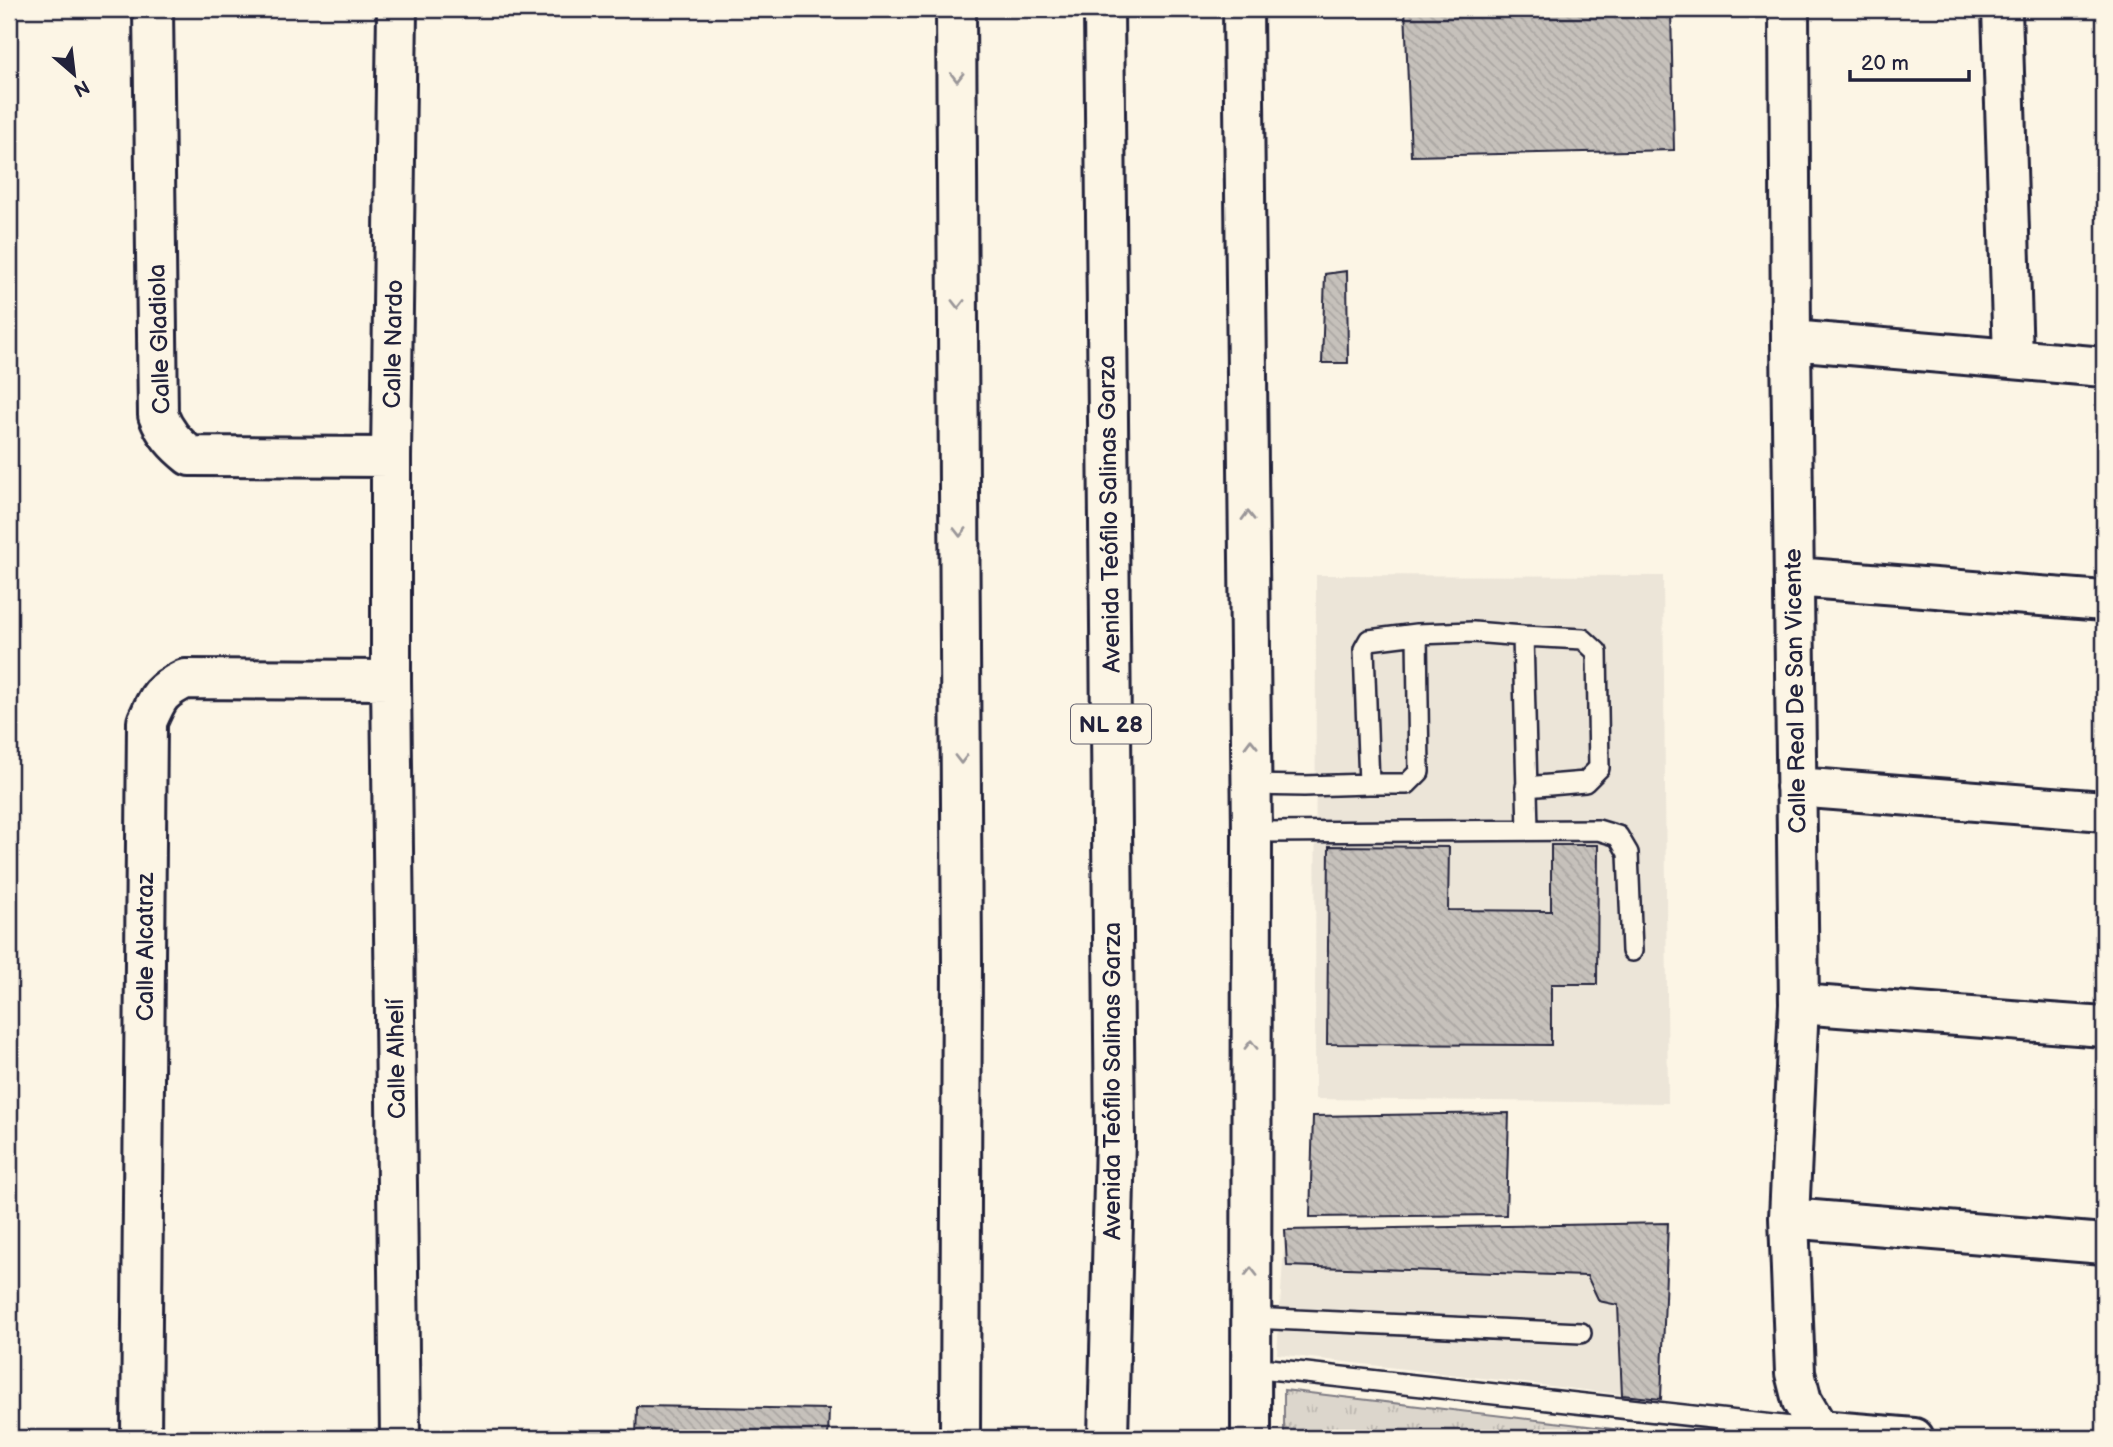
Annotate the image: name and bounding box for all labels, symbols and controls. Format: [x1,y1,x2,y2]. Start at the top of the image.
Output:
north arrow [38,38,108,108]
scale bar [1850,38,1969,82]
text: 20 m [1861,51,1909,76]
one-way arrow [949,72,965,83]
text: N [70,74,93,101]
street label: Calle Gladiola [142,263,177,415]
street label: Calle Nardo [378,279,409,409]
one-way arrow [950,300,966,310]
street label: Avenida Teófilo Salinas Garza [1092,355,1127,673]
one-way arrow [1240,510,1256,521]
one-way arrow [952,527,968,538]
street label: Calle Real De San Vicente [1779,548,1812,834]
road number: NL 28 [1071,704,1151,744]
one-way arrow [1243,738,1258,749]
one-way arrow [953,755,969,765]
street label: Calle Alcatraz [131,872,160,1021]
street label: Avenida Teófilo Salinas Garza [1098,922,1127,1240]
street label: Calle Alhelí [381,998,412,1119]
one-way arrow [1243,1039,1259,1049]
one-way arrow [1243,1266,1259,1277]

